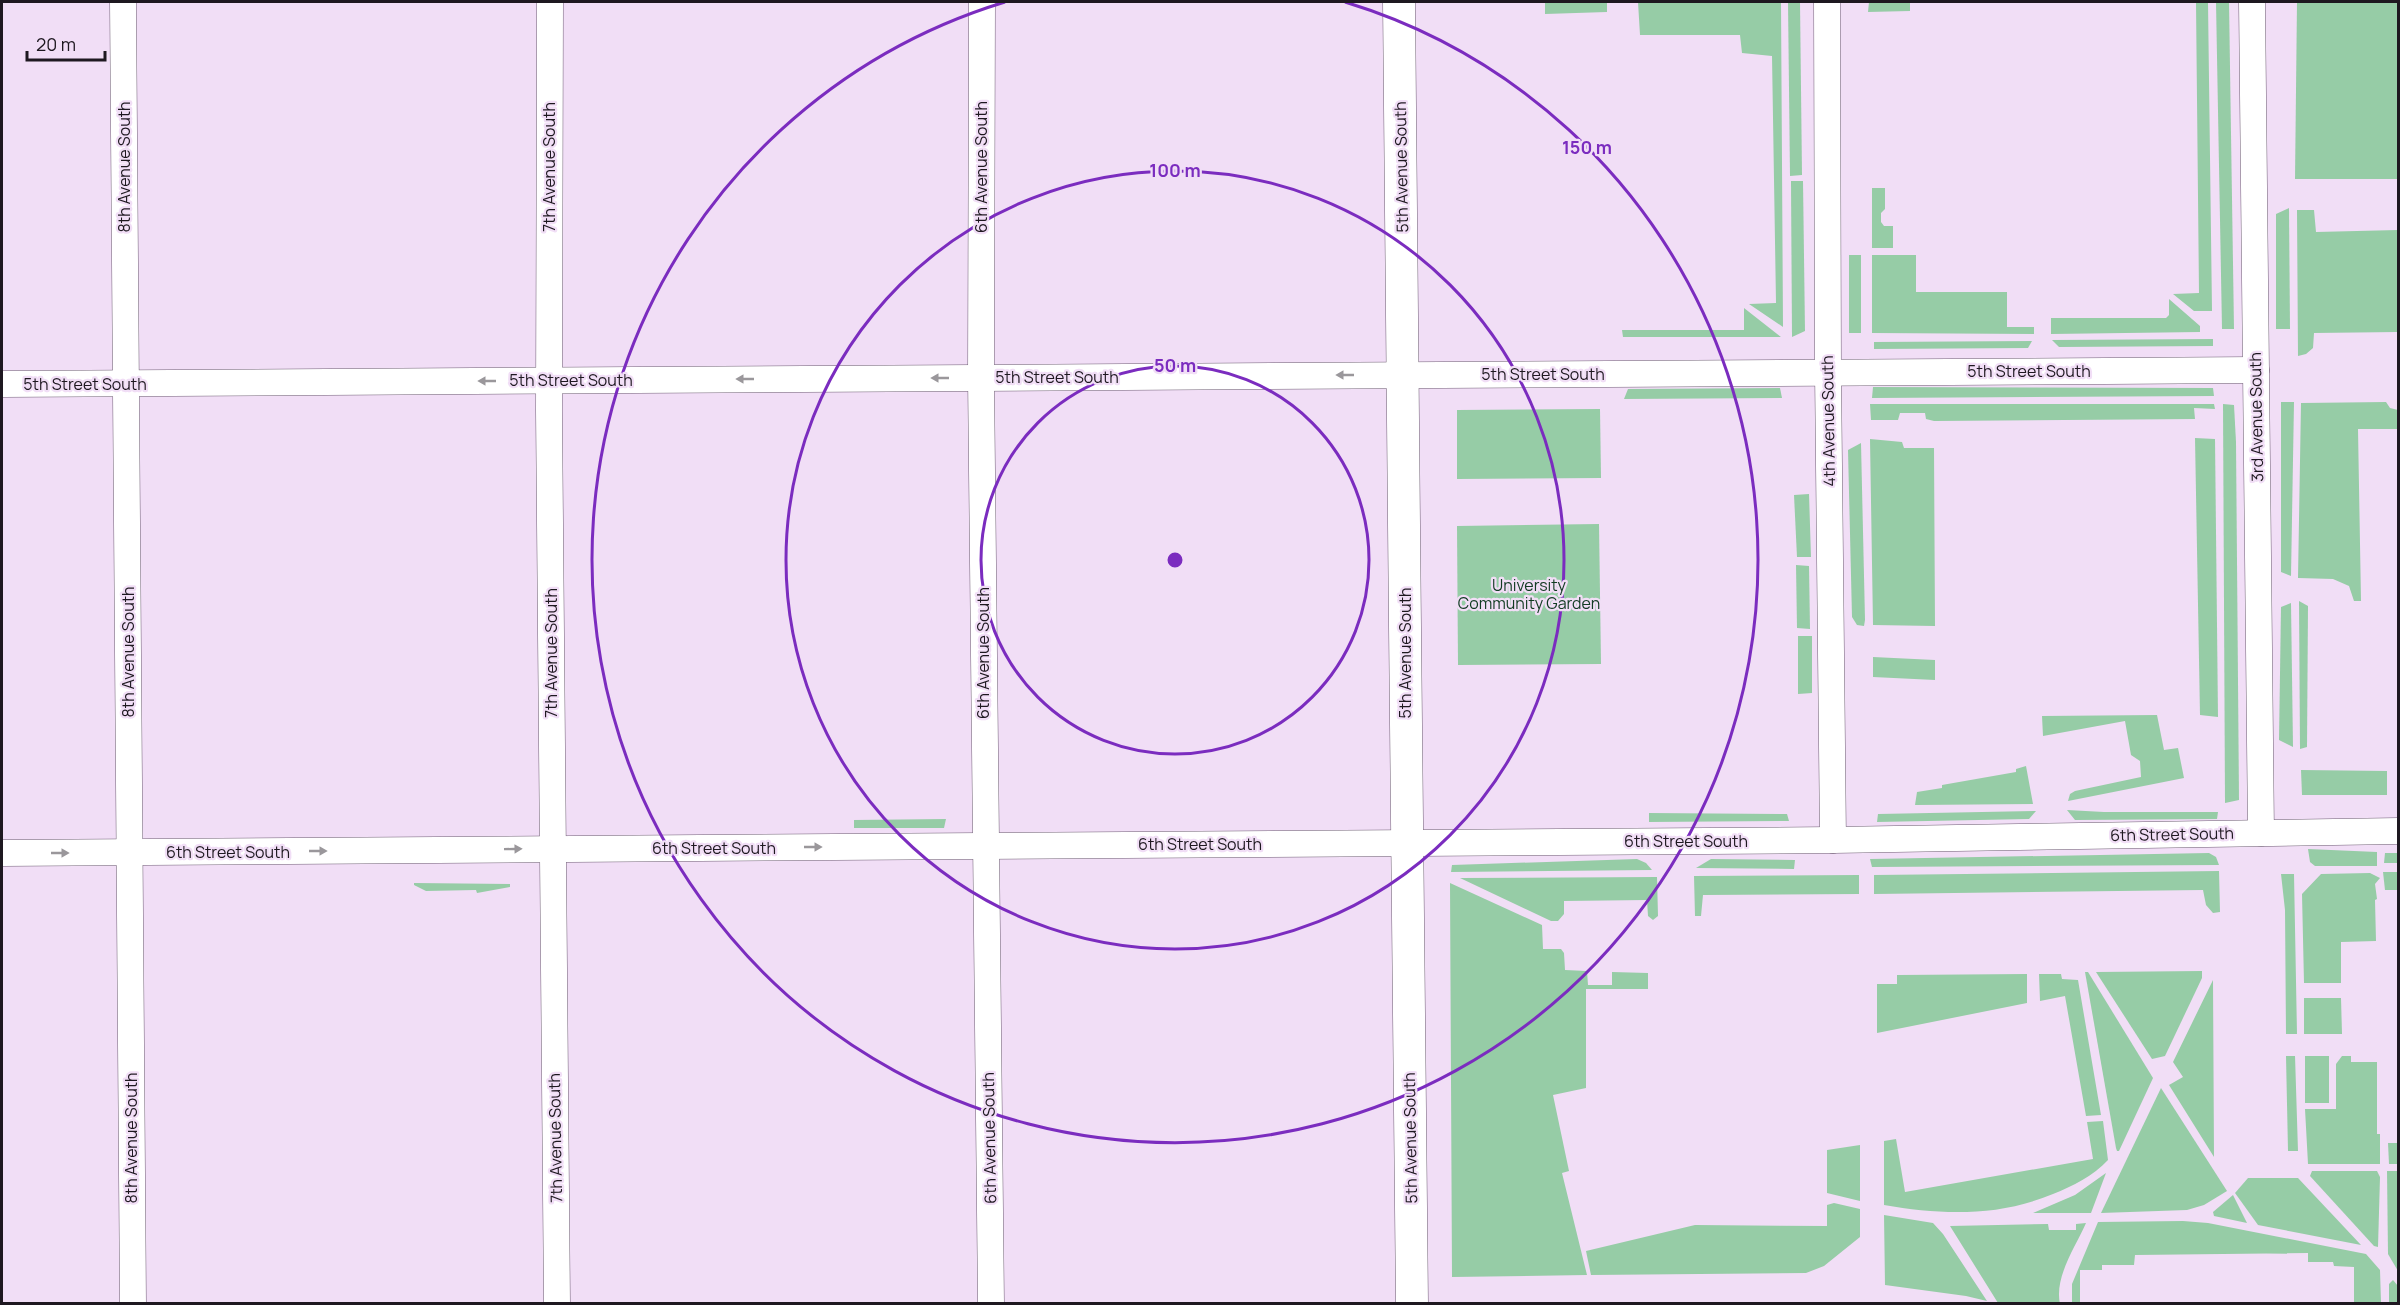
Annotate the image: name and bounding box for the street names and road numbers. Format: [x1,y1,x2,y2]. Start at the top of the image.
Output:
street label: 8th Avenue South [113,101,135,233]
street label: 6th Avenue South [970,101,992,233]
street label: 5th Avenue South [1389,101,1413,233]
street label: 7th Avenue South [538,102,560,232]
street label: 3rd Avenue South [2244,352,2268,482]
street label: 4th Avenue South [1816,355,1840,487]
street label: 5th Street South [1967,360,2091,382]
street label: 5th Street South [1481,363,1605,385]
street label: 5th Street South [995,366,1119,388]
street label: 5th Street South [509,369,633,391]
street label: 5th Street South [23,373,147,395]
street label: 8th Avenue South [117,586,139,718]
street label: 6th Avenue South [972,587,994,719]
street label: 5th Avenue South [1394,587,1416,719]
street label: 7th Avenue South [540,588,562,718]
street label: 6th Street South [2110,822,2234,846]
street label: 6th Street South [1624,830,1748,852]
street label: 6th Street South [1138,833,1262,855]
street label: 6th Street South [652,837,776,859]
street label: 6th Street South [166,841,290,863]
street label: 8th Avenue South [120,1072,142,1204]
street label: 6th Avenue South [977,1072,1001,1204]
street label: 5th Avenue South [1398,1072,1422,1204]
street label: 7th Avenue South [543,1073,567,1203]

